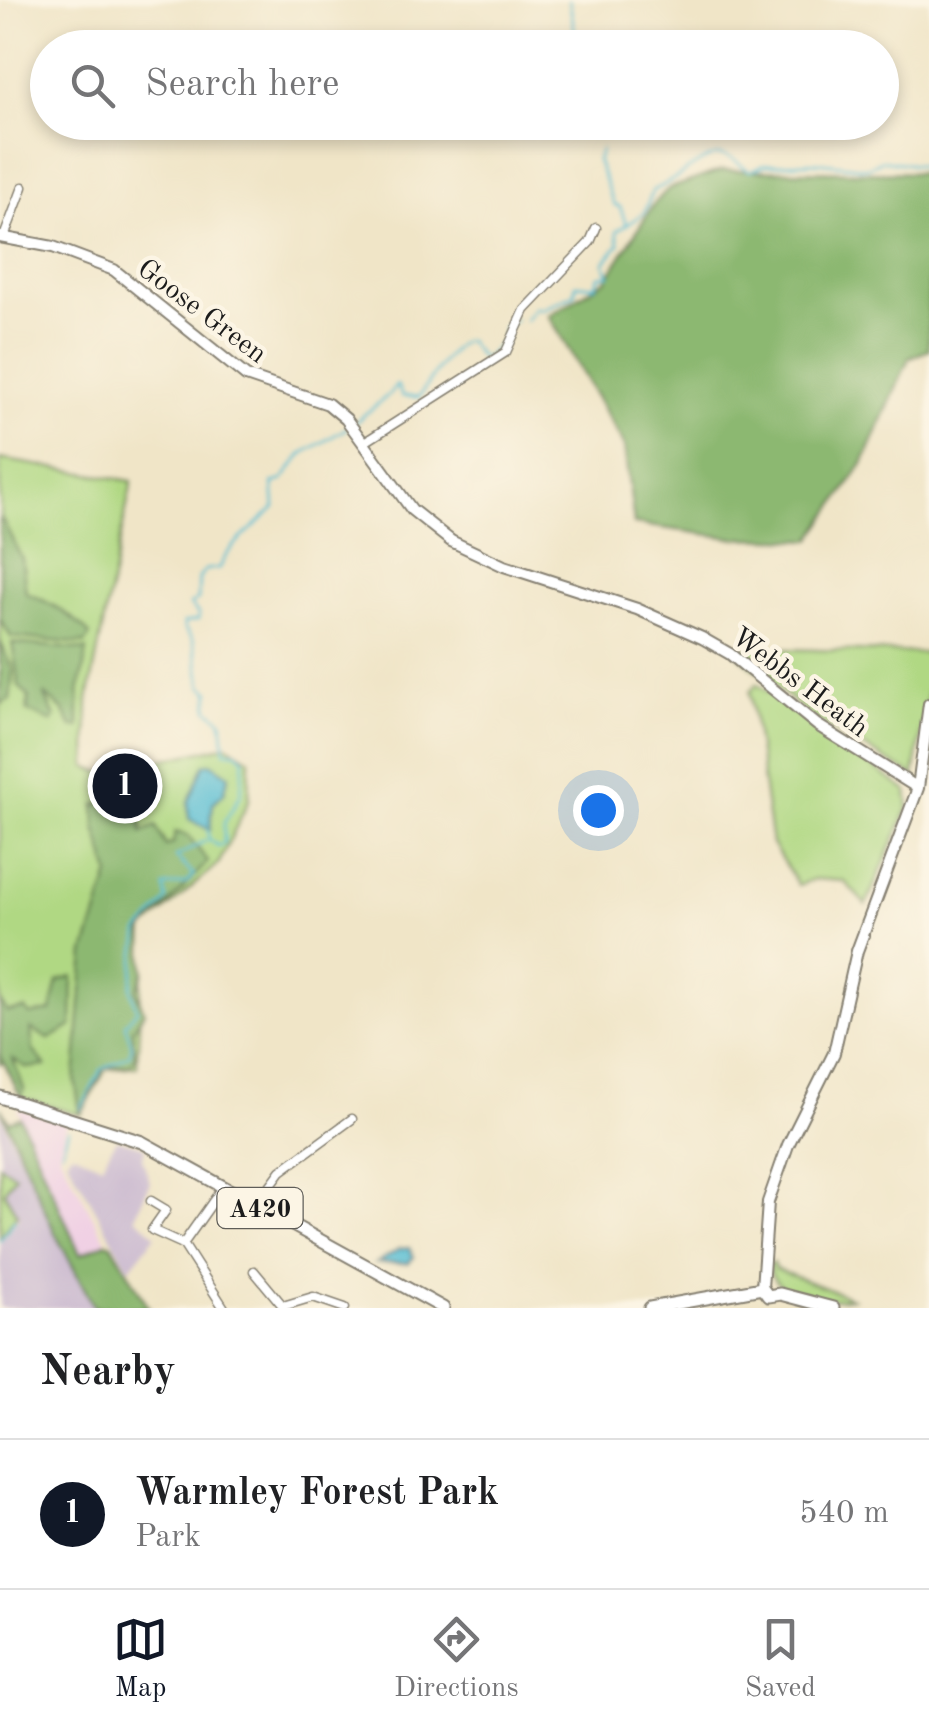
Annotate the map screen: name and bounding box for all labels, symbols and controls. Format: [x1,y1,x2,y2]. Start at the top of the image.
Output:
search box [30,30,899,140]
icon: search [65,58,120,113]
text: Search here [145,66,340,104]
street label: Goose Green [132,255,271,370]
street label: Webbs Heath [726,623,873,743]
pin: 1 [92,748,158,824]
your location [573,785,624,836]
road number: A420 [218,1188,302,1228]
text: Nearby [40,1352,176,1394]
text: Warmley Forest Park [135,1475,499,1513]
text: 1 [63,1498,82,1530]
text: 540 m [799,1498,889,1530]
text: Park [135,1522,201,1554]
tab: Map [113,1612,168,1707]
tab: Directions [394,1612,519,1707]
tab: Saved [745,1612,816,1707]

